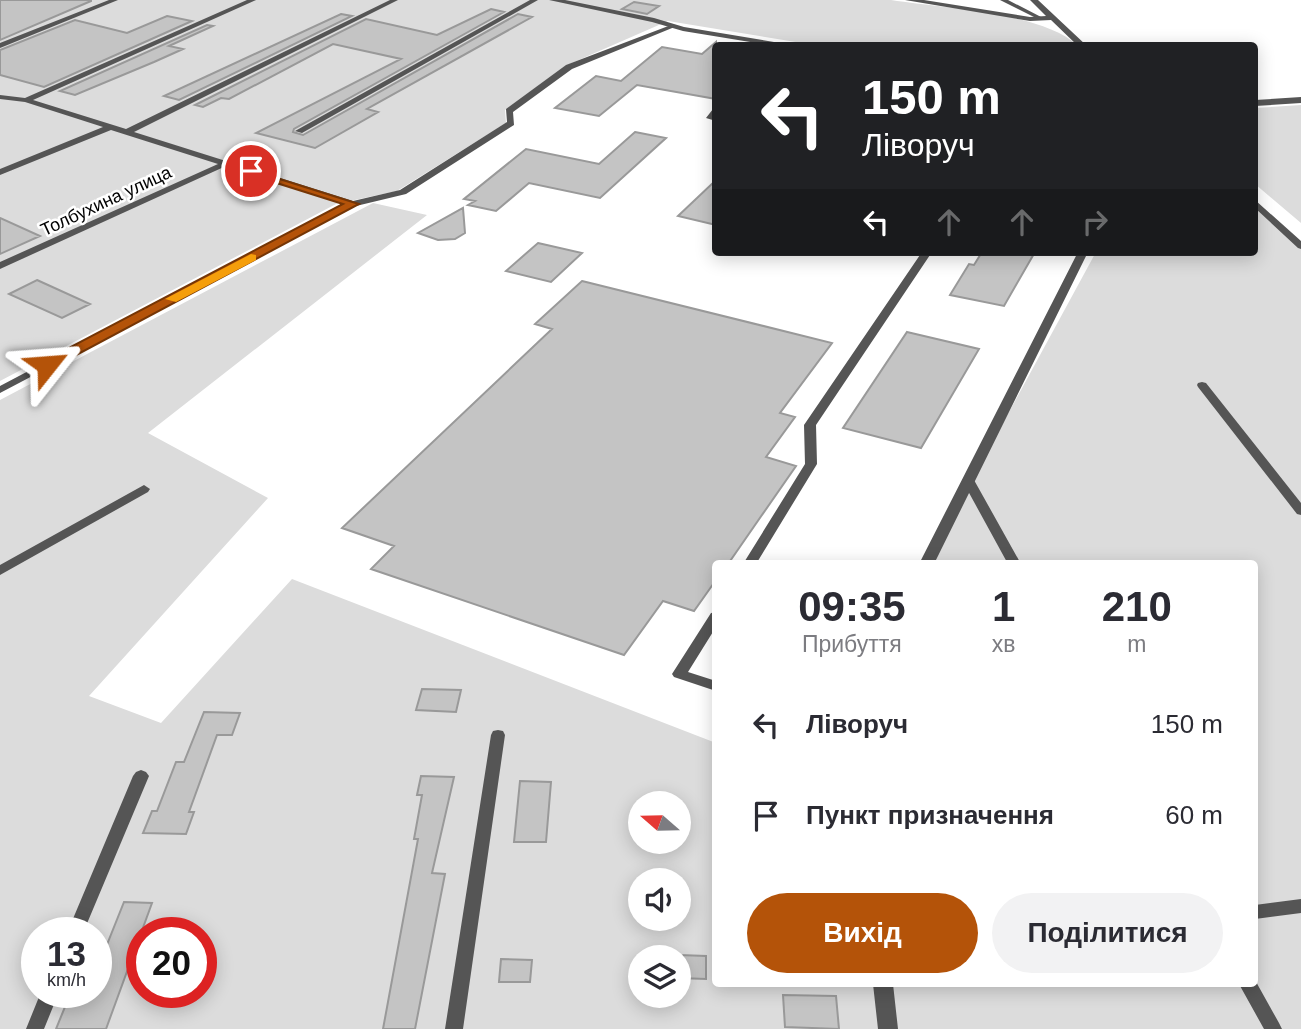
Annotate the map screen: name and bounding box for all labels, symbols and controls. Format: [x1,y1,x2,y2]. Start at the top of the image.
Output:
icon: left [747,70,838,161]
text: 150 m [862,70,1001,124]
text: Ліворуч [862,127,975,163]
pin [221,141,281,201]
icon: arrive [232,152,270,190]
street label: Толбухина улица [37,161,176,240]
icon: left [857,203,895,241]
icon: ahead [930,203,968,241]
icon: ahead [1003,203,1041,241]
icon: right [1076,203,1114,241]
position arrow [10,328,84,402]
text: 09:35 [798,583,906,630]
text: 1 [992,583,1015,630]
text: 210 [1102,583,1172,630]
text: Прибуття [802,631,902,657]
text: хв [992,631,1016,657]
text: m [1127,631,1146,657]
icon: left [747,706,785,744]
text: Ліворуч [806,709,908,739]
text: 150 m [1151,709,1223,739]
north arrow [628,791,691,854]
map controls [628,791,691,1008]
icon: arrive [747,797,785,835]
text: Пункт призначення [806,800,1054,830]
text: 60 m [1165,800,1223,830]
button: sound [628,868,691,931]
button: Вихід [747,893,978,973]
button: Поділитися [992,893,1223,973]
speed limit sign: 20 [126,917,217,1008]
text: 13 [47,934,86,973]
button: layers [628,945,691,1008]
text: km/h [47,970,86,990]

